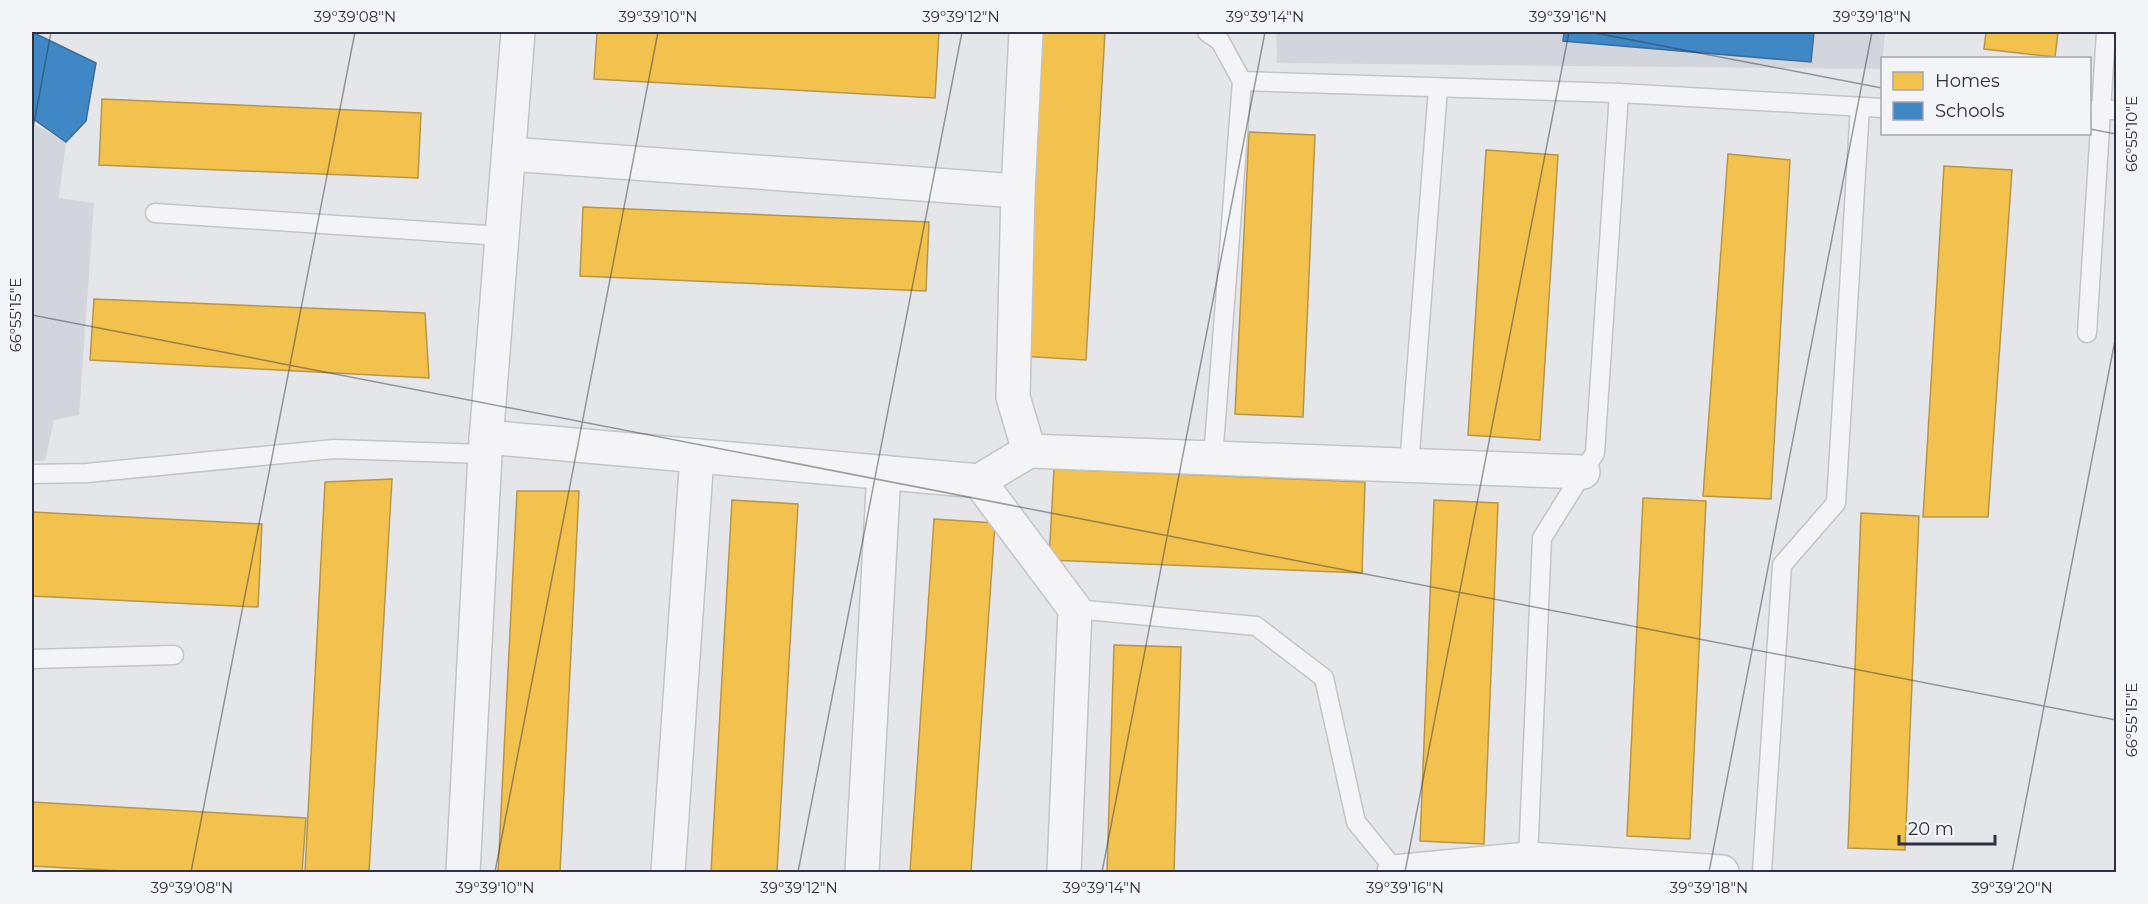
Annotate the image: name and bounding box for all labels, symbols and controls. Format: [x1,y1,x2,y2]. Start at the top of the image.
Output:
text: 39°39'08"N [314,7,396,26]
text: 39°39'10"N [619,7,697,26]
text: 39°39'12"N [922,7,1000,26]
text: 39°39'14"N [1226,7,1304,26]
text: 39°39'16"N [1529,7,1607,26]
text: 39°39'18"N [1833,7,1911,26]
legend [1881,57,2091,135]
text: Homes [1935,70,2000,92]
text: 66°55'10"E [2122,96,2141,172]
text: Schools [1935,100,2005,122]
text: 66°55'15"E [6,278,25,352]
text: 66°55'15"E [2122,683,2141,757]
scale bar [1899,808,1995,846]
text: 20 m [1908,818,1954,840]
text: 39°39'08"N [151,878,233,897]
text: 39°39'10"N [456,878,534,897]
text: 39°39'12"N [760,878,838,897]
text: 39°39'14"N [1063,878,1141,897]
text: 39°39'16"N [1366,878,1444,897]
text: 39°39'18"N [1670,878,1748,897]
text: 39°39'20"N [1971,878,2053,897]

